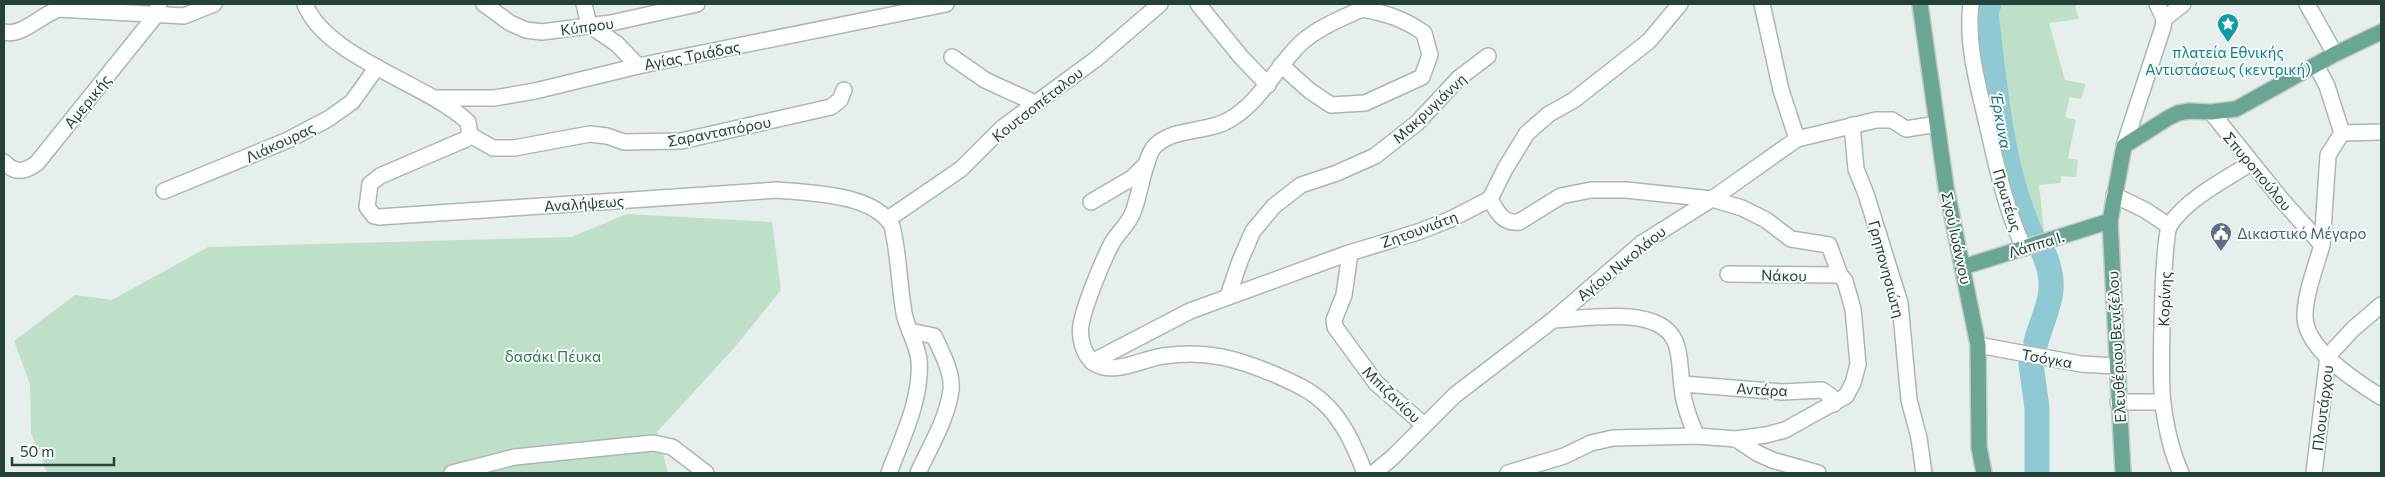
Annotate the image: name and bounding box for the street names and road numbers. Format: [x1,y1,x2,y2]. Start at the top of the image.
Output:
street label: Κύπρου [559,13,615,39]
street label: Αγίας Τριάδας [642,37,742,73]
street label: Κουτσοπέταλου [988,63,1086,145]
street label: Μακρυγιάννη [1389,69,1469,147]
street label: Αμερικής [60,70,114,132]
street label: Σαρανταπόρου [666,112,772,150]
street label: Λιάκουρας [242,118,318,166]
street label: Σπυροπούλου [2220,128,2296,214]
street label: Πρωτέως [1990,166,2026,234]
street label: Σγού Ιωάννου [1938,190,1976,286]
street label: Αναλήψεως [543,191,625,215]
street label: Ζητουνιάτη [1378,207,1460,251]
street label: Γρηπονησιώτη [1865,218,1909,320]
street label: Αγίου Νικολάου [1573,222,1669,304]
street label: Λάππα Ι. [2006,227,2066,261]
street label: Νάκου [1761,266,1807,284]
street label: Ελευθέριου Βενιζέλου [2103,271,2129,423]
street label: Κορίνης [2154,271,2174,327]
street label: Τσόγκα [2020,345,2074,371]
street label: Μπιζανίου [1359,362,1425,426]
street label: Πλουτάρχου [2308,364,2336,452]
street label: Αντάρα [1736,379,1788,399]

